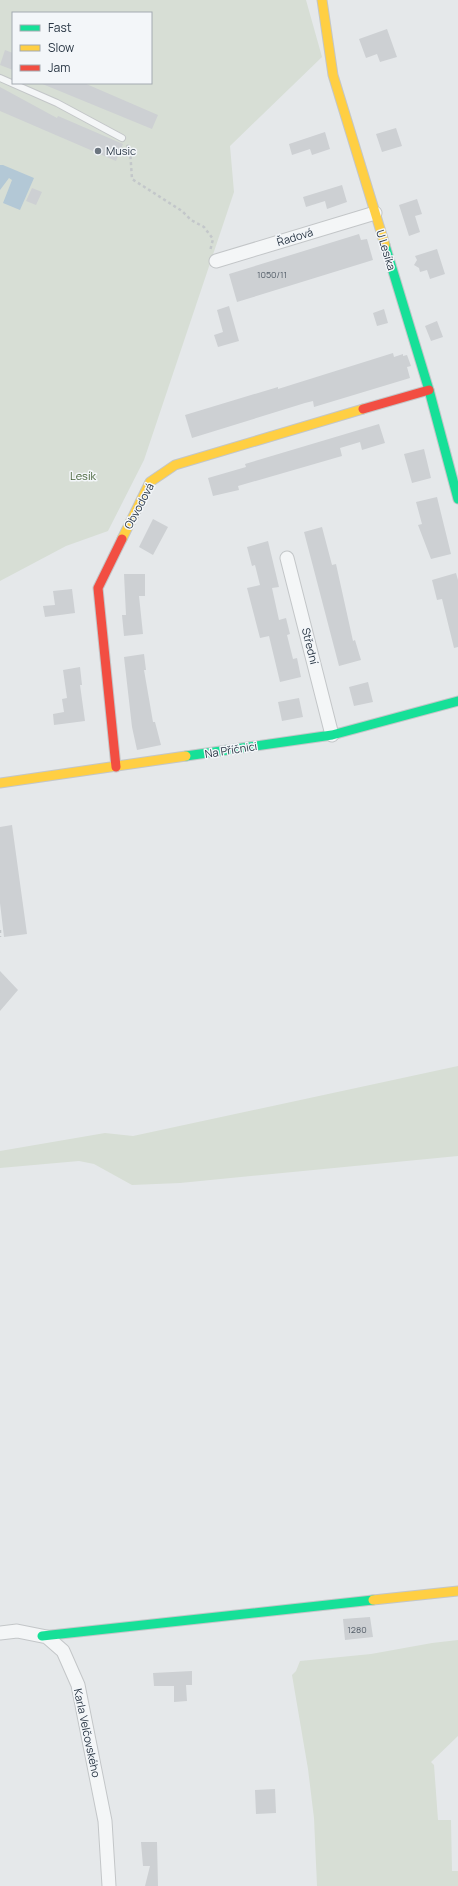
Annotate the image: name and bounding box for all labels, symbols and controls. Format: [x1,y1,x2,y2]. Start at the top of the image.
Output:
legend [12,12,152,84]
text: Fast [48,19,72,36]
text: Slow [48,39,74,56]
text: Jam [48,59,70,76]
place label: Music [106,143,136,158]
marker: Music [93,146,103,156]
street label: Řadová [275,224,315,249]
street label: U Lesíka [373,228,400,272]
house number: 1050/11 [257,268,287,281]
park label: Lesík [70,468,96,483]
street label: Obvodová [120,480,157,531]
street label: Střední [299,626,322,666]
street label: Na Příčnici [204,738,258,761]
house number: 1280 [347,1623,367,1636]
street label: Karla Velčovského [71,1687,104,1779]

